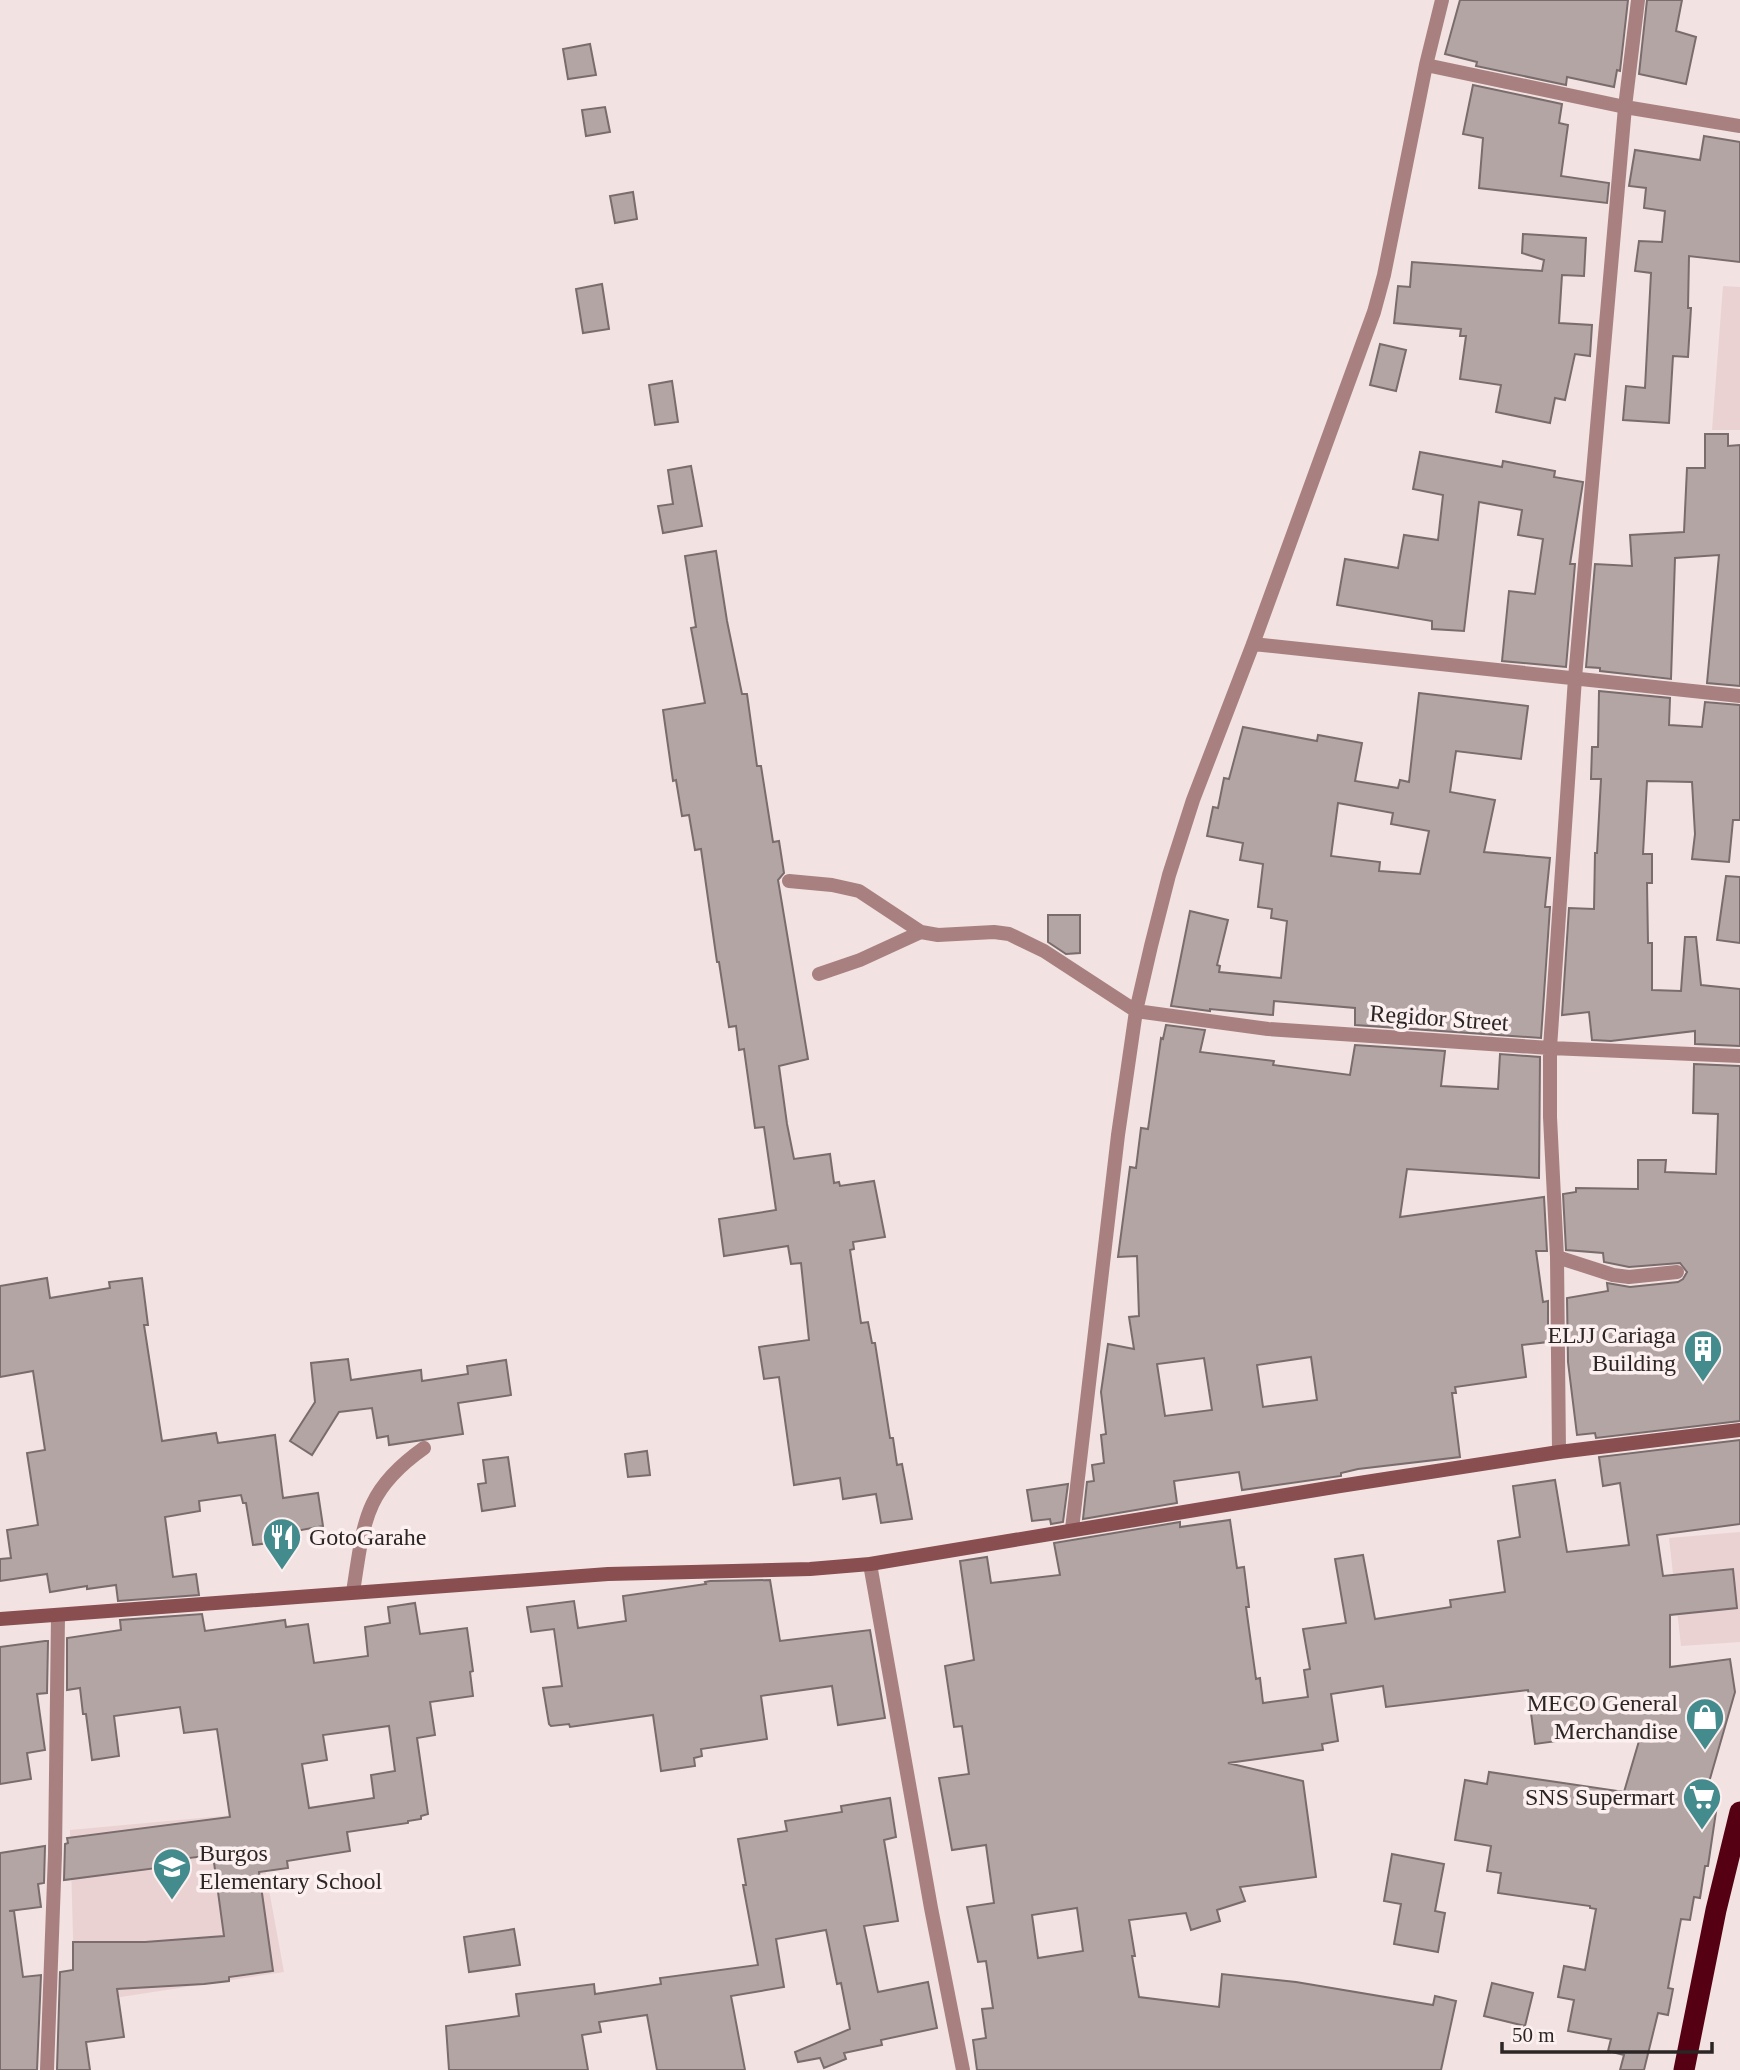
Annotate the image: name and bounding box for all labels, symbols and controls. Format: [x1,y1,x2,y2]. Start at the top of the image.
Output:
street label: Regidor Street [1369,1000,1510,1036]
place label: ELJJ Cariaga Building [1547,1322,1676,1376]
building icon: ELJJ Cariaga Building [1682,1328,1724,1383]
restaurant icon: GotoGarahe [261,1516,303,1571]
place label: GotoGarahe [309,1524,426,1550]
place label: MECO General Merchandise [1527,1690,1678,1744]
shop icon: MECO General Merchandise [1684,1696,1726,1751]
supermarket icon: SNS Supermart [1681,1776,1723,1831]
place label: SNS Supermart [1525,1784,1675,1810]
place label: Burgos Elementary School [199,1840,383,1894]
school or university icon: Burgos Elementary School [151,1846,193,1901]
scale bar [1502,2010,1712,2054]
text: 50 m [1512,2023,1555,2047]

